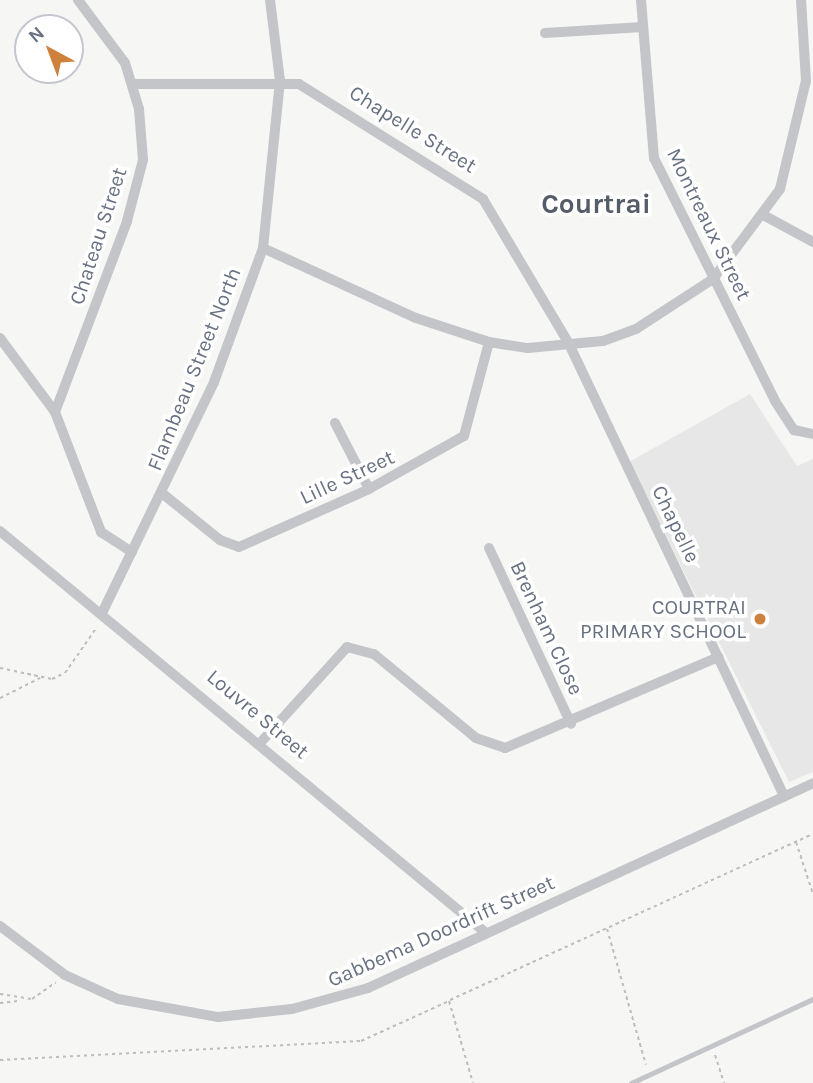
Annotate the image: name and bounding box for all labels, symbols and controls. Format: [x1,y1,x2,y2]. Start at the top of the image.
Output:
north arrow [14,14,84,84]
text: N [24,22,49,47]
street label: Chapelle Street [345,80,481,178]
street label: Montreaux Street [661,144,757,304]
street label: Chateau Street [64,164,132,308]
district label: Courtrai [541,187,651,221]
street label: Flambeau Street North [142,264,246,474]
street label: Lille Street [296,444,398,510]
street label: Chapelle [647,481,705,567]
street label: Brenham Close [505,557,589,699]
place label: COURTRAI PRIMARY SCHOOL [580,594,746,644]
marker: COURTRAI PRIMARY SCHOOL [752,611,768,627]
street label: Louvre Street [202,664,314,764]
street label: Gabbema Doordrift Street [324,870,558,992]

